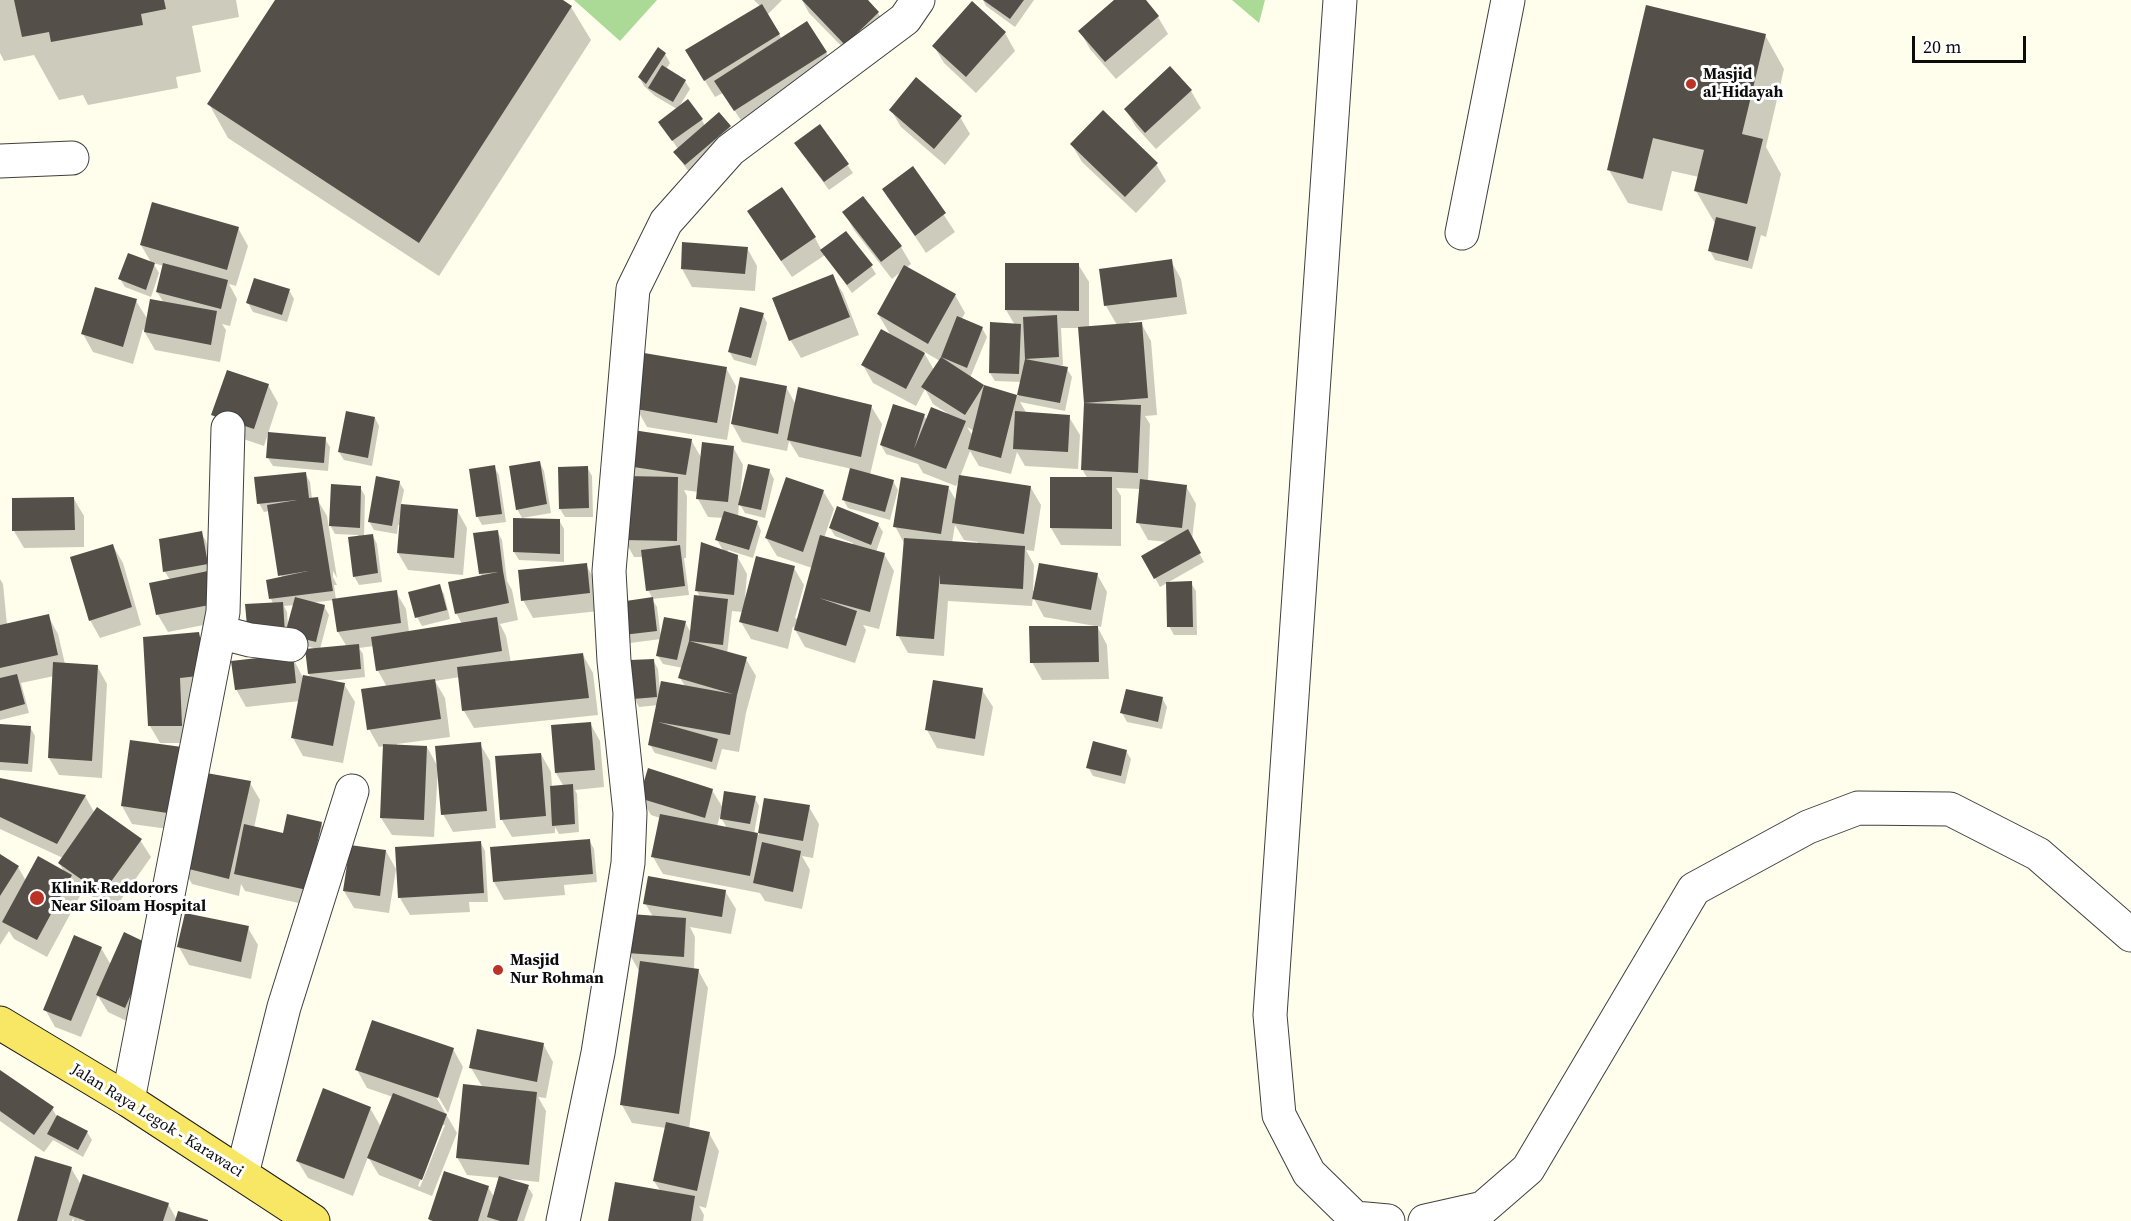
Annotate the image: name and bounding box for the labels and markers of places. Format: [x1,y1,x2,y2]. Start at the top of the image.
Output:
place label: Masjid al-Hidayah [1703,65,1783,103]
marker: Masjid al-Hidayah [1684,77,1698,91]
place label: Klinik Reddorors Near Siloam Hospital [51,879,206,917]
marker: Klinik Reddorors Near Siloam Hospital [28,889,46,907]
place label: Masjid Nur Rohman [510,951,604,989]
marker: Masjid Nur Rohman [491,963,505,977]

